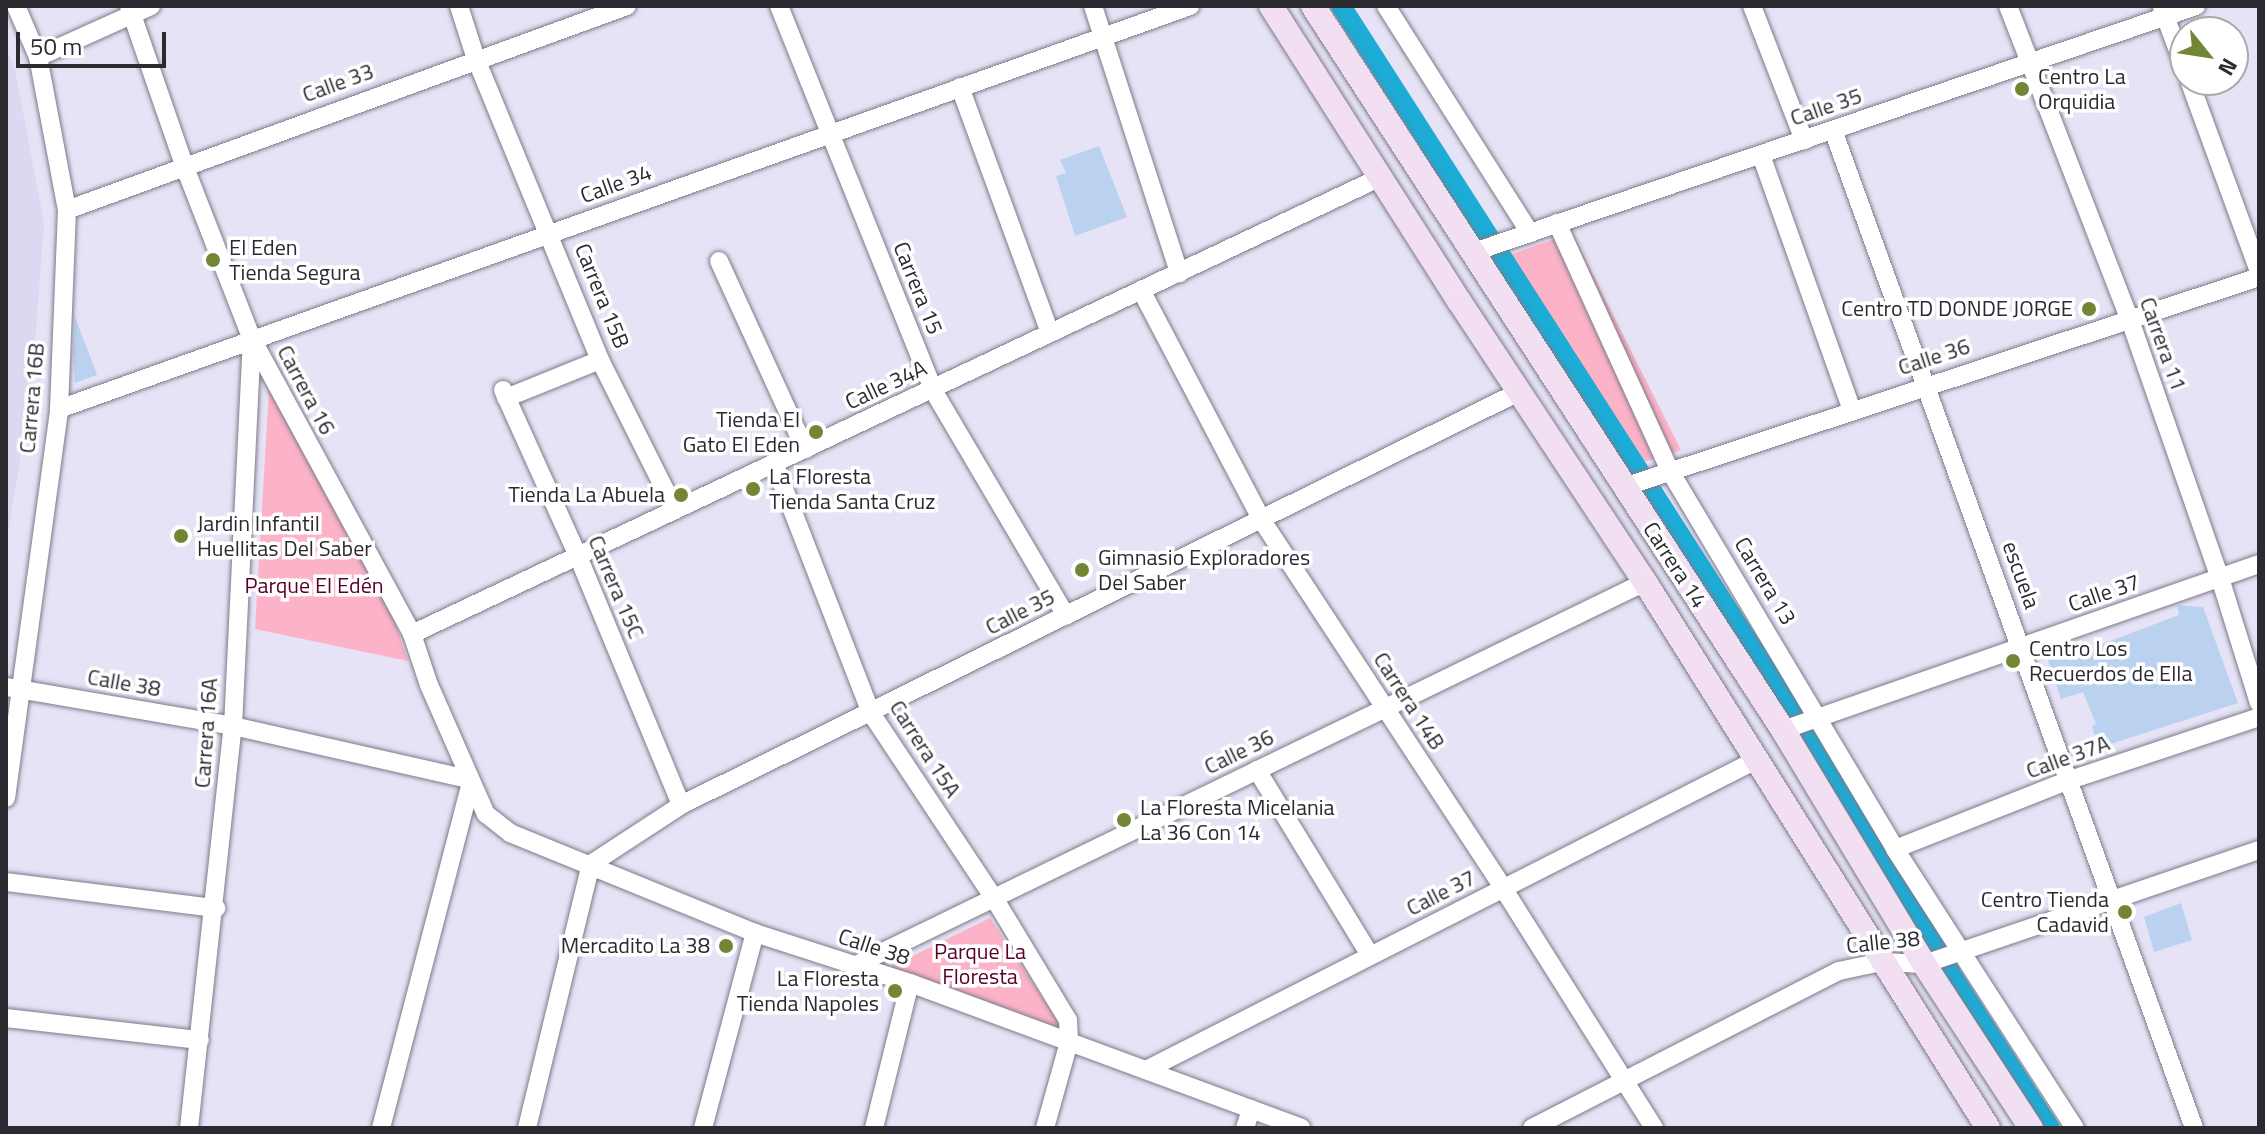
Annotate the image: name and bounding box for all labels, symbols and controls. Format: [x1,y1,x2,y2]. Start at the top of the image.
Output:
scale bar [20,16,170,66]
north arrow [2169,16,2249,96]
text: 50 m [30,28,82,64]
text: N [2210,52,2247,82]
street label: Calle 33 [299,58,377,108]
place label: Centro La Orquidia [2038,63,2126,114]
marker: Centro La Orquidia [2013,80,2031,98]
street label: Calle 35 [1787,83,1865,131]
street label: Calle 34 [577,159,655,209]
place label: El Eden Tienda Segura [229,234,360,286]
street label: Carrera 15 [888,238,948,338]
street label: Carrera 15B [569,240,635,352]
marker: El Eden Tienda Segura [204,251,222,269]
street label: Carrera 11 [2134,294,2192,394]
place label: Centro TD DONDE JORGE [1841,296,2073,322]
marker: Centro TD DONDE JORGE [2080,300,2098,318]
street label: Calle 36 [1895,333,1973,381]
street label: Carrera 16 [272,341,340,439]
street label: Carrera 16B [14,342,50,454]
street label: Calle 34A [841,355,931,415]
place label: Tienda El Gato El Eden [683,406,800,458]
marker: Tienda El Gato El Eden [807,423,825,441]
place label: La Floresta Tienda Santa Cruz [769,463,935,514]
marker: La Floresta Tienda Santa Cruz [744,480,762,498]
place label: Tienda La Abuela [508,482,665,508]
marker: Tienda La Abuela [672,486,690,504]
place label: Jardin Infantil Huellitas Del Saber [197,510,372,562]
street label: Carrera 14 [1637,517,1713,613]
marker: Jardin Infantil Huellitas Del Saber [172,527,190,545]
street label: Carrera 15C [583,532,649,642]
street label: Carrera 13 [1729,533,1801,629]
street label: escuela [1997,538,2045,612]
place label: Gimnasio Exploradores Del Saber [1098,544,1310,596]
marker: Gimnasio Exploradores Del Saber [1073,561,1091,579]
street label: Calle 37 [2065,569,2143,617]
park label: Parque El Edén [244,573,384,599]
street label: Calle 35 [981,583,1059,641]
place label: Centro Los Recuerdos de Ella [2029,635,2192,686]
street label: Carrera 14B [1368,647,1450,755]
marker: Centro Los Recuerdos de Ella [2004,652,2022,670]
street label: Calle 38 [85,664,163,702]
street label: Carrera 16A [189,677,223,789]
street label: Carrera 15A [884,696,966,802]
street label: Calle 36 [1200,724,1278,780]
street label: Calle 37A [2023,730,2113,784]
place label: La Floresta Micelania La 36 Con 14 [1140,794,1335,846]
marker: La Floresta Micelania La 36 Con 14 [1115,811,1133,829]
street label: Calle 37 [1402,864,1480,922]
place label: Centro Tienda Cadavid [1981,886,2109,938]
marker: Centro Tienda Cadavid [2116,903,2134,921]
street label: Calle 38 [835,923,913,971]
street label: Calle 38 [1845,925,1921,959]
place label: Mercadito La 38 [561,933,710,959]
marker: Mercadito La 38 [717,937,735,955]
park label: Parque La Floresta [934,938,1026,990]
place label: La Floresta Tienda Napoles [737,965,879,1016]
marker: La Floresta Tienda Napoles [886,982,904,1000]

